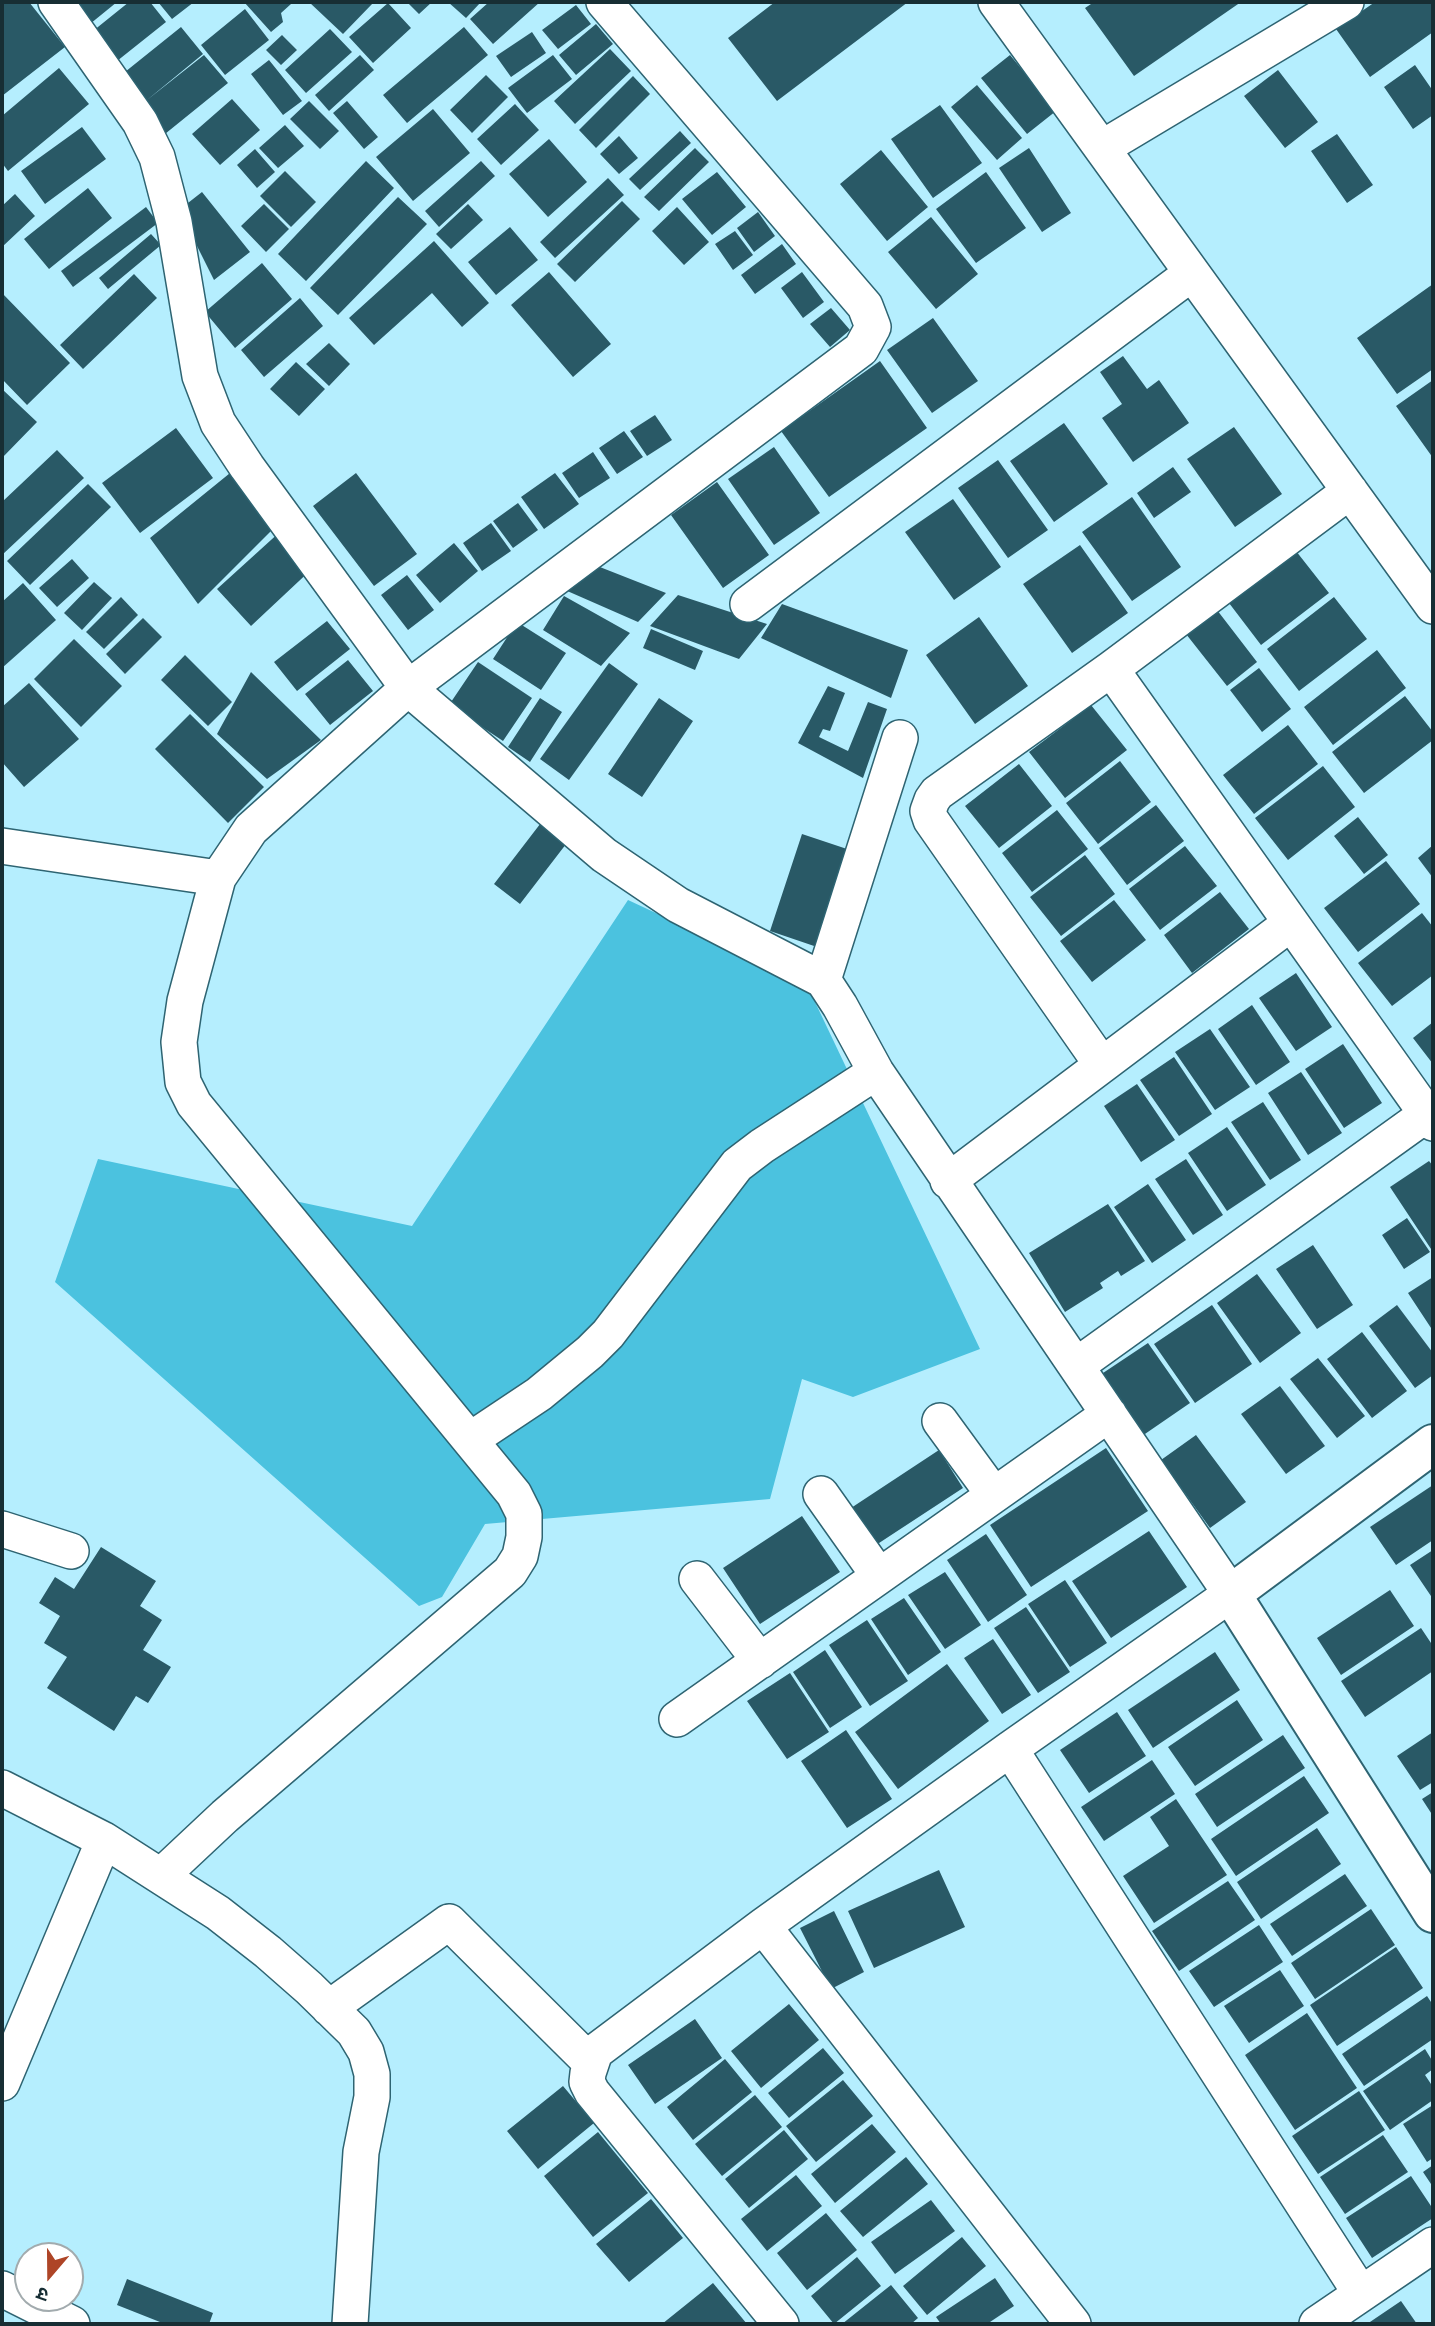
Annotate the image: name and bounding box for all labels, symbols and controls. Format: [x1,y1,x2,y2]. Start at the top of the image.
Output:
north arrow [14,2242,84,2312]
text: उ [33,2283,51,2308]

